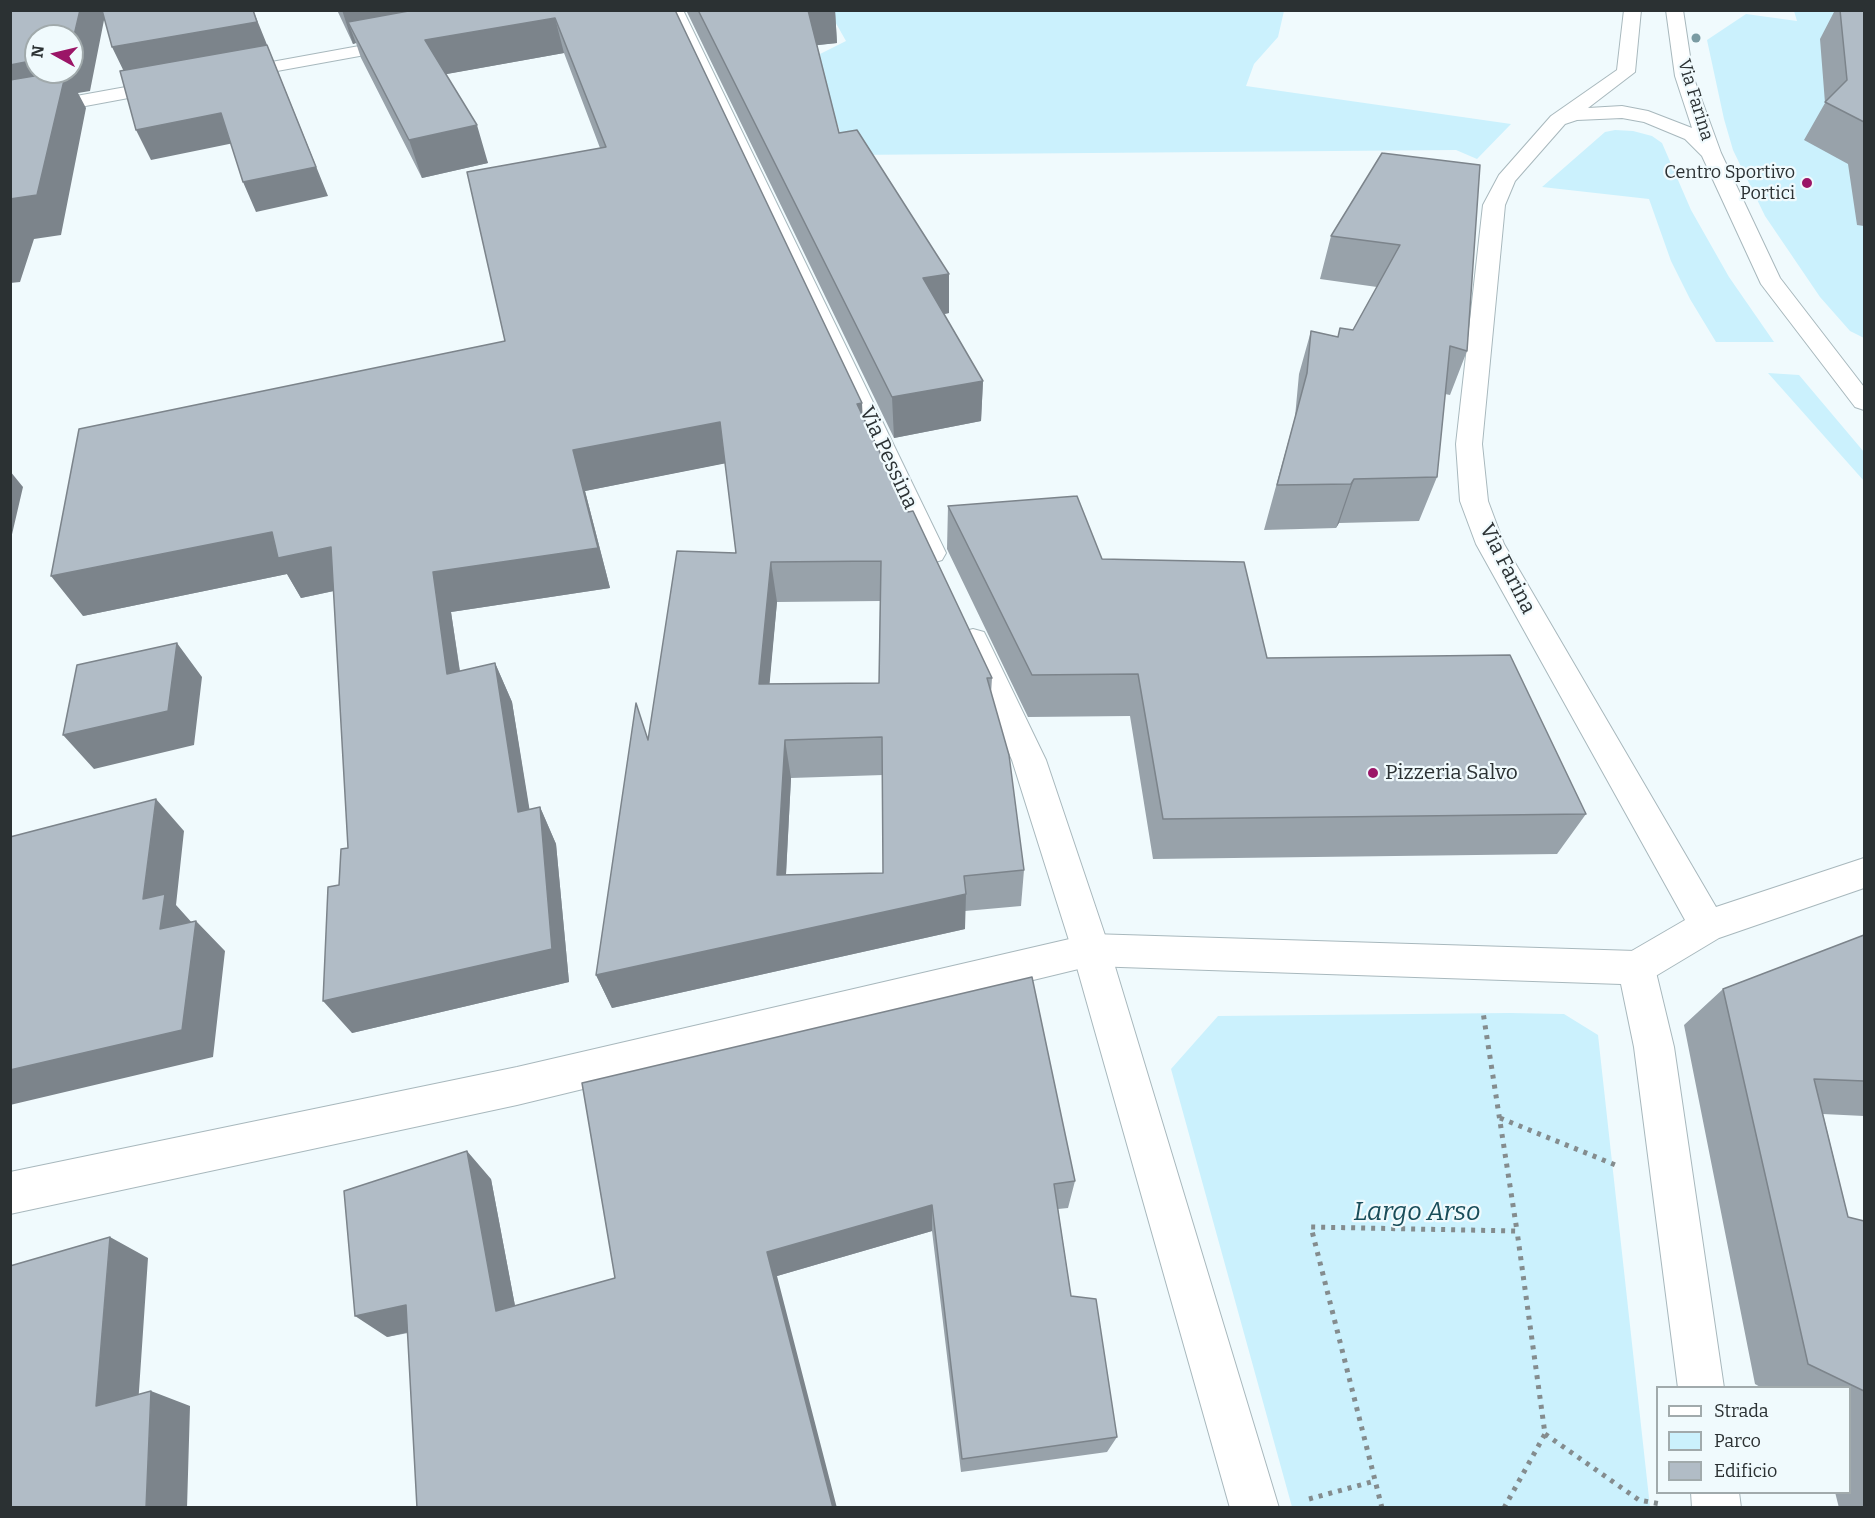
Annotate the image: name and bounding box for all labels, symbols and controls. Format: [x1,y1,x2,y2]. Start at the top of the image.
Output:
north arrow [24,24,84,84]
text: N [27,44,48,59]
street label: Via Farina [1672,57,1718,143]
place label: Centro Sportivo Portici [1664,162,1795,204]
marker: Centro Sportivo Portici [1800,176,1814,190]
street label: Via Pessina [853,403,923,513]
street label: Via Farina [1474,520,1540,618]
place label: Pizzeria Salvo [1385,760,1518,786]
marker: Pizzeria Salvo [1366,766,1380,780]
park label: Largo Arso [1353,1197,1481,1229]
legend [1656,1386,1851,1494]
text: Strada [1714,1400,1769,1422]
text: Parco [1714,1430,1761,1452]
text: Edificio [1714,1460,1777,1482]

